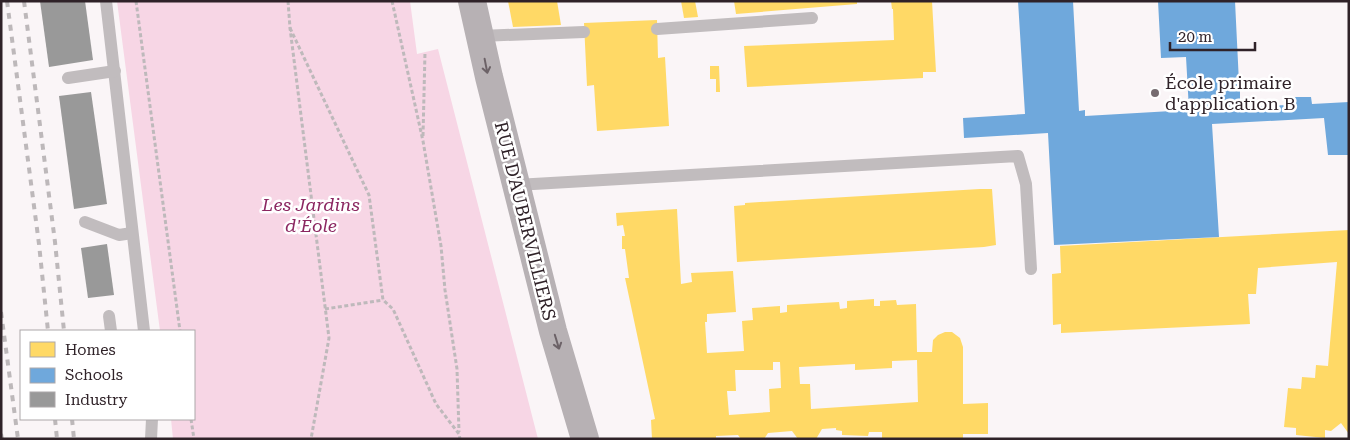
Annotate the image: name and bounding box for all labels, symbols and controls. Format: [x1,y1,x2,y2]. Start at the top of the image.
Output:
scale bar [1170,20,1255,52]
text: 20 m [1178,28,1213,46]
one-way arrow [482,57,492,73]
place label: École primaire d'application B [1165,72,1296,114]
marker: École primaire d'application B [1149,87,1161,99]
street label: RUE D'AUBERVILLIERS [491,119,560,323]
park label: Les Jardins d'Éole [261,194,360,236]
legend [20,330,195,420]
one-way arrow [552,334,562,350]
text: Homes [65,341,116,359]
text: Schools [65,366,123,384]
text: Industry [65,391,127,409]

